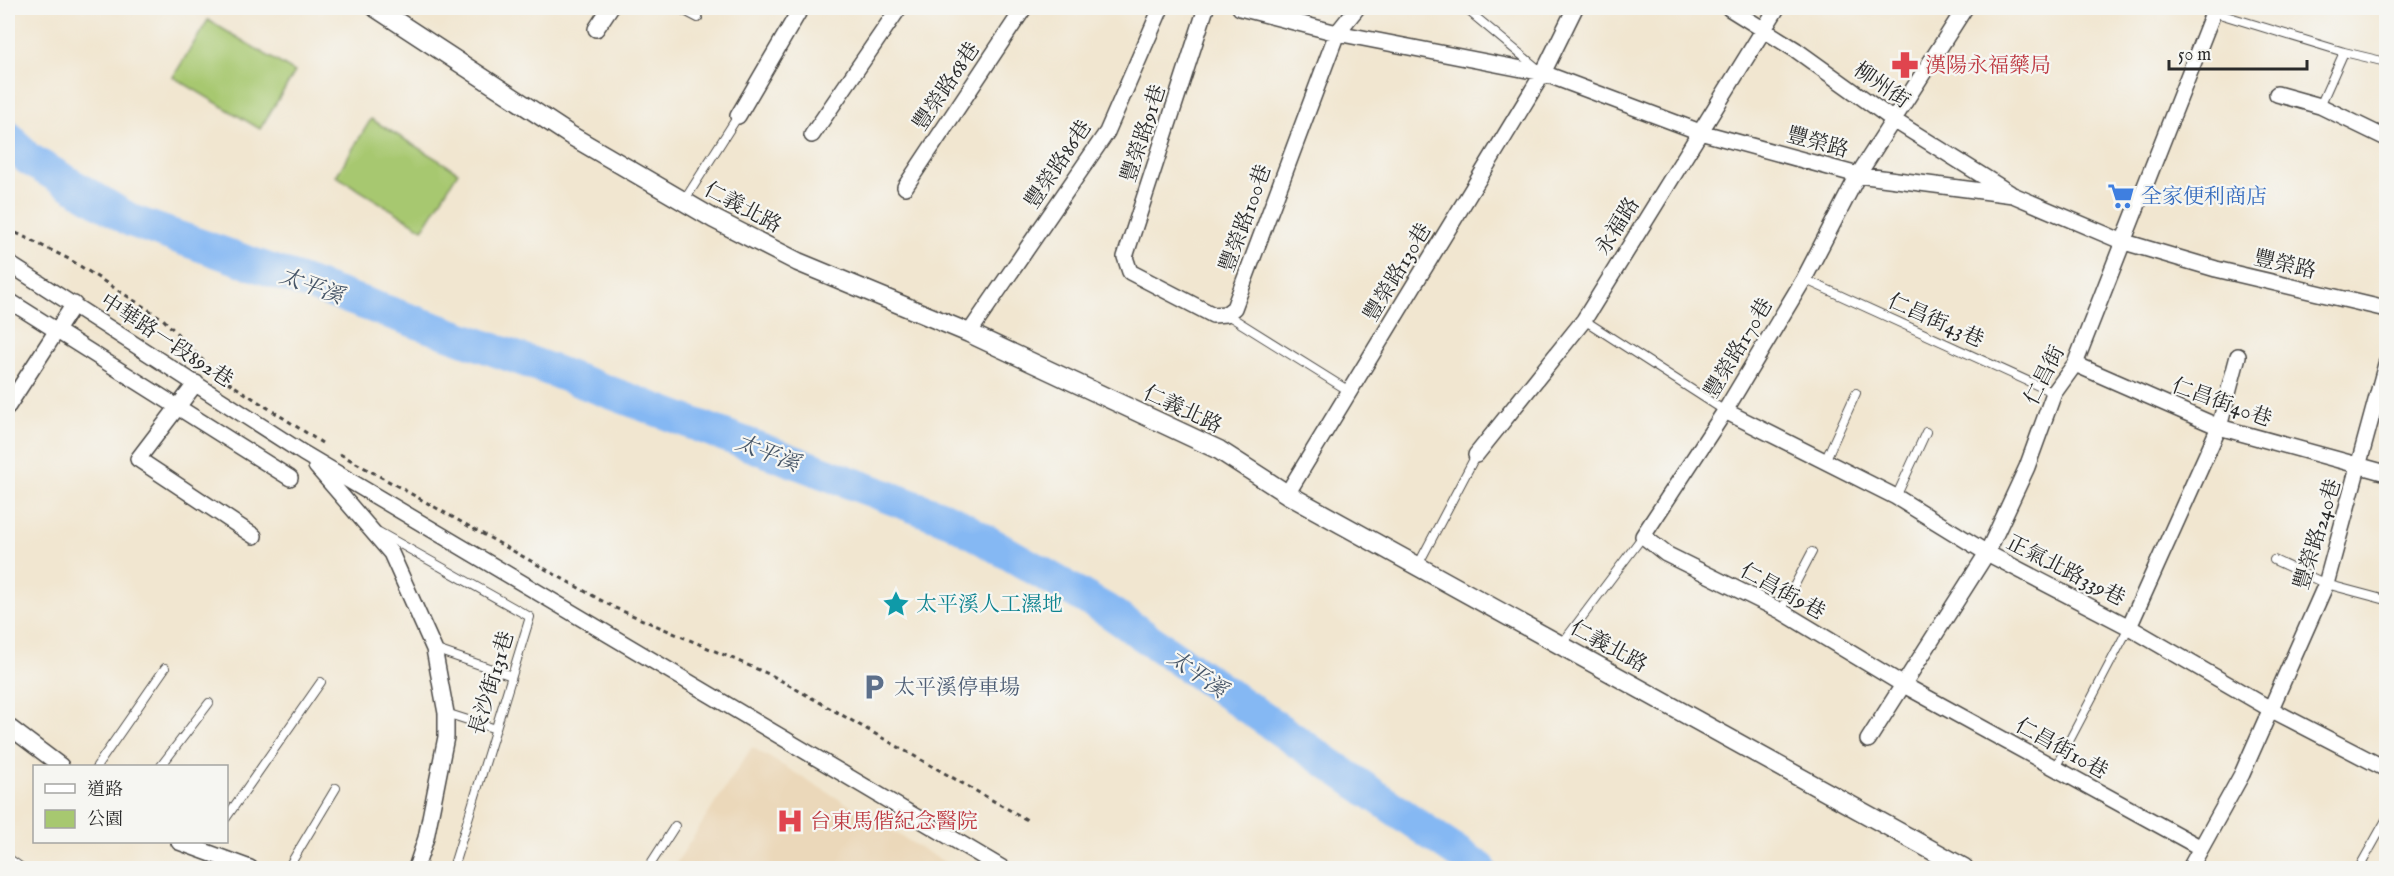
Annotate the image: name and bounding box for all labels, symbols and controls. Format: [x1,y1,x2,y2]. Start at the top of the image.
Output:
scale bar [2169,33,2307,71]
street label: 豐榮路68巷 [908,37,987,136]
text: 50 m [2178,44,2211,67]
pharmacy icon: 漢陽永福藥局 [1890,50,1920,80]
place label: 漢陽永福藥局 [1925,53,2051,80]
street label: 柳州街 [1848,57,1915,115]
street label: 豐榮路91巷 [1116,81,1173,186]
street label: 豐榮路86巷 [1020,115,1099,214]
street label: 豐榮路 [1784,122,1852,165]
street label: 豐榮路100巷 [1215,161,1278,276]
street label: 仁義北路 [699,177,786,240]
supermarket icon: 全家便利商店 [2106,181,2136,211]
place label: 全家便利商店 [2141,184,2267,211]
street label: 永福路 [1590,193,1646,261]
street label: 豐榮路130巷 [1358,219,1438,327]
street label: 豐榮路 [2251,245,2318,286]
water label: 太平溪 [276,262,349,312]
street label: 中華路一段892巷 [95,288,238,394]
street label: 仁昌街43巷 [1883,288,1988,354]
street label: 豐榮路170巷 [1699,294,1780,404]
street label: 仁昌街 [2019,341,2072,410]
street label: 仁昌街40巷 [2168,373,2275,434]
street label: 仁義北路 [1139,380,1226,440]
water label: 太平溪 [731,429,805,479]
street label: 豐榮路240巷 [2289,476,2348,593]
street label: 正氣北路339巷 [2001,530,2129,613]
street label: 仁昌街9巷 [1735,558,1830,627]
place icon: 太平溪人工濕地 [881,589,911,619]
place label: 太平溪人工濕地 [916,592,1063,619]
street label: 仁義北路 [1565,615,1652,679]
street label: 長沙街131巷 [464,628,521,739]
water label: 太平溪 [1162,644,1234,706]
parking icon: 太平溪停車場 [859,672,889,702]
place label: 太平溪停車場 [894,675,1020,702]
street label: 仁昌街10巷 [2010,713,2112,786]
legend [33,765,228,843]
text: 道路 [87,779,123,802]
hospital icon: 台東馬偕紀念醫院 [775,806,805,836]
text: 公園 [87,809,123,832]
place label: 台東馬偕紀念醫院 [810,809,978,836]

